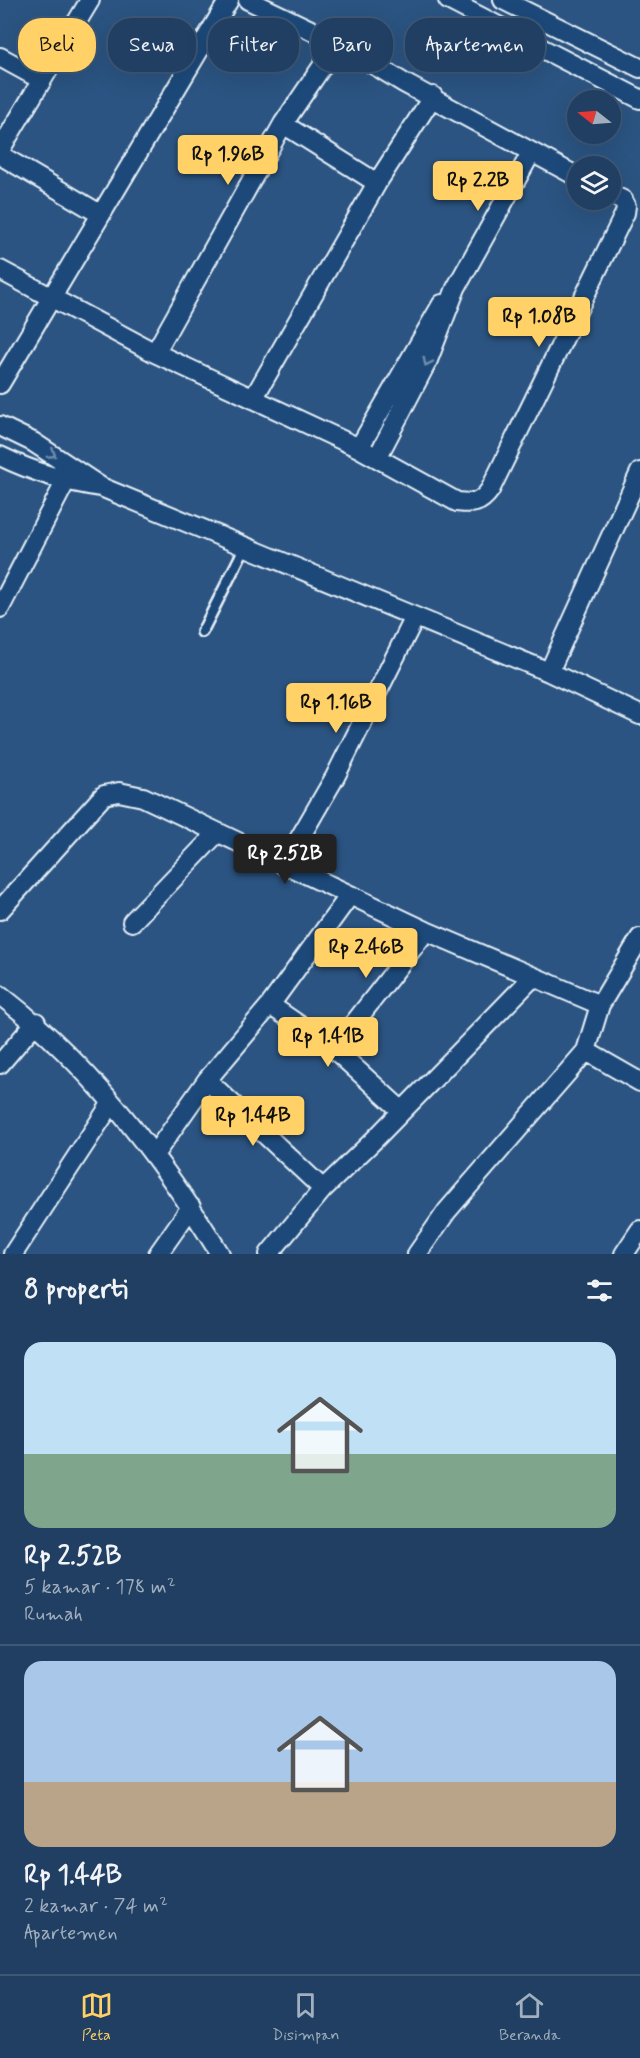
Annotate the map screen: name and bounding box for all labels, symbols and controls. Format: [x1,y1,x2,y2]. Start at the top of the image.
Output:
chip: Beli [18,18,96,72]
chip: Sewa [108,18,196,72]
chip: Filter [208,18,299,72]
chip: Baru [311,18,393,72]
chip: Apartemen [405,18,545,72]
north arrow [567,90,621,144]
map controls [567,90,621,210]
pin: Rp 1.96B [166,135,290,186]
text: Rp 1.96B [192,141,264,168]
button: layers [567,156,621,210]
pin: Rp 2.2B [423,161,533,212]
text: Rp 2.2B [447,167,509,194]
pin: Rp 1.08B [477,297,601,348]
text: Rp 1.08B [502,303,576,330]
one-way arrow [422,355,434,366]
one-way arrow [45,446,56,457]
pin: Rp 1.16B [274,683,398,734]
text: Rp 1.16B [300,689,372,716]
pin: Rp 2.52B [223,834,347,885]
text: Rp 2.52B [248,840,323,867]
pin: Rp 2.46B [304,928,428,979]
text: Rp 2.46B [328,934,404,961]
pin: Rp 1.41B [266,1017,390,1068]
text: Rp 1.41B [292,1023,364,1050]
pin: Rp 1.44B [191,1096,315,1147]
text: Rp 1.44B [215,1102,291,1129]
text: 8 properti [24,1273,128,1307]
icon: filters [583,1274,616,1307]
icon: home [266,1381,374,1489]
text: Rp 2.52B [24,1540,122,1574]
text: 5 kamar · 178 m² [24,1574,176,1601]
text: Rumah [24,1601,83,1628]
icon: home [266,1700,374,1808]
text: Rp 1.44B [24,1859,122,1893]
text: 2 kamar · 74 m² [24,1893,168,1920]
text: Apartemen [24,1920,117,1947]
tab: Peta [80,1989,113,2046]
tab: Disimpan [272,1989,339,2046]
tab: Beranda [499,1989,560,2046]

